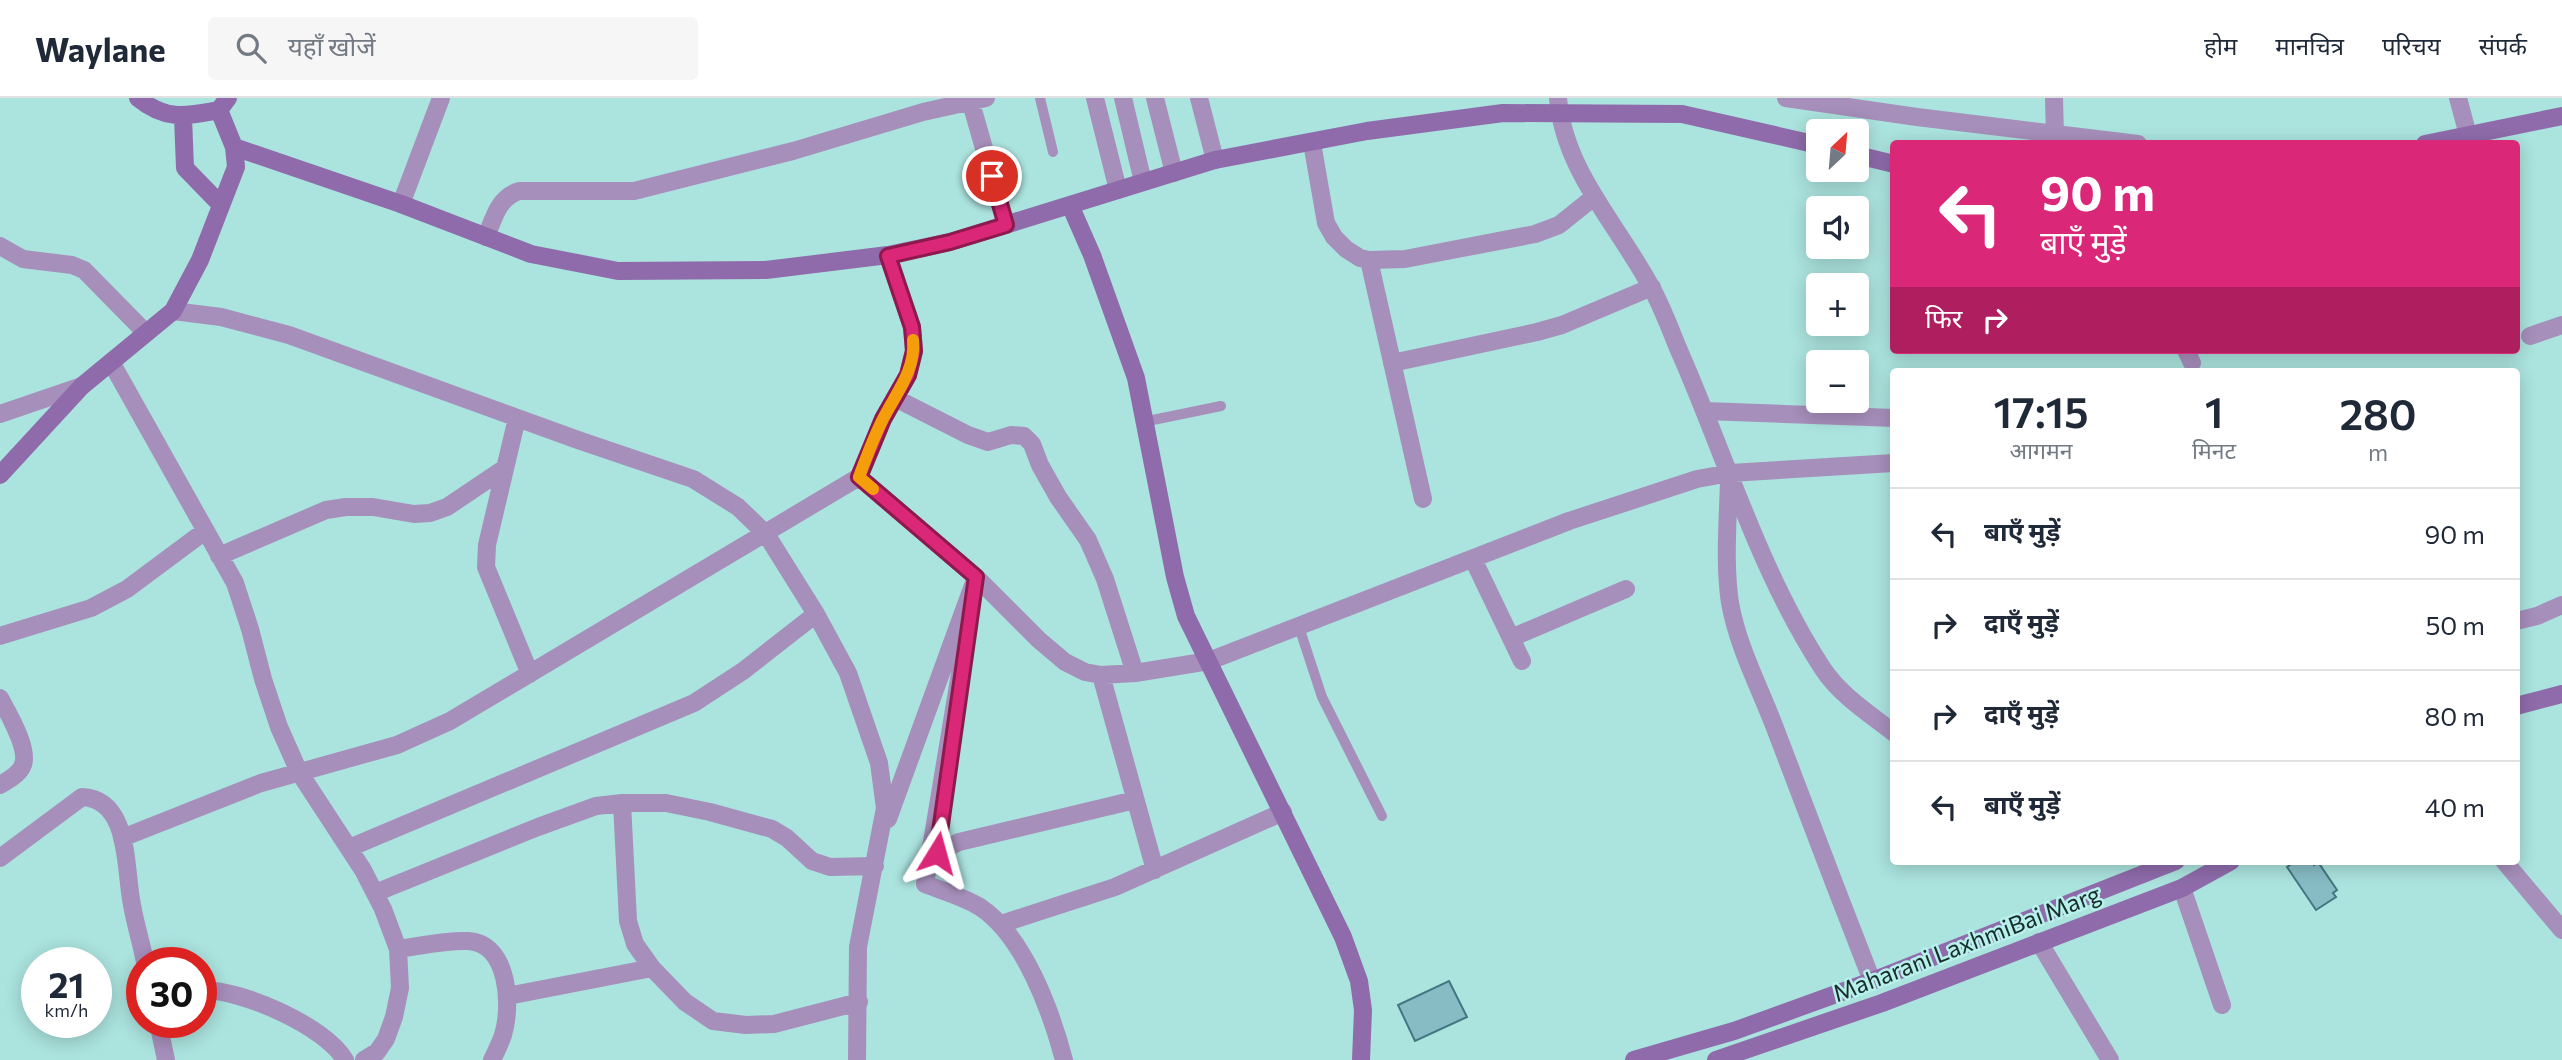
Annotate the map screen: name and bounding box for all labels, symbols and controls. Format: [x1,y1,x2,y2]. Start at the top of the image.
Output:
search box [208,17,698,80]
text: Waylane [35,28,166,69]
icon: search [232,29,270,67]
text: यहाँ खोजें [288,30,376,61]
text: होम [2204,31,2237,60]
text: मानचित्र [2275,31,2344,60]
text: परिचय [2382,31,2441,60]
text: संपर्क [2479,31,2527,60]
north arrow [1806,119,1869,182]
map controls [1806,119,1869,413]
pin [962,146,1022,206]
icon: arrive [973,157,1011,195]
text: 90 m [2040,161,2155,221]
icon: left [1925,168,2016,259]
button: sound [1806,196,1869,259]
text: बाएँ मुड़ें [2040,221,2127,261]
button: + [1806,273,1869,336]
icon: right [1976,301,2014,339]
text: फिर [1925,302,1962,333]
button: − [1806,350,1869,413]
text: 17:15 [1993,385,2089,437]
text: 1 [2205,385,2223,437]
text: 280 [2340,387,2417,439]
text: आगमन [2010,436,2073,464]
text: मिनट [2192,436,2236,464]
text: m [2368,438,2388,466]
icon: left [1925,515,1963,553]
text: बाएँ मुड़ें [1984,515,2060,546]
text: 90 m [2425,518,2485,549]
icon: right [1925,606,1963,644]
text: दाएँ मुड़ें [1984,606,2059,637]
text: 50 m [2425,609,2485,640]
icon: right [1925,697,1963,735]
text: दाएँ मुड़ें [1984,697,2059,728]
text: 80 m [2425,700,2485,731]
icon: left [1925,788,1963,826]
text: बाएँ मुड़ें [1984,788,2060,819]
text: 40 m [2425,791,2485,822]
position arrow [900,816,974,890]
street label: Maharani LaxhmiBai Marg [1828,878,2105,1007]
speed limit sign: 30 [126,947,217,1038]
text: 21 [49,962,84,1005]
text: km/h [45,999,88,1021]

